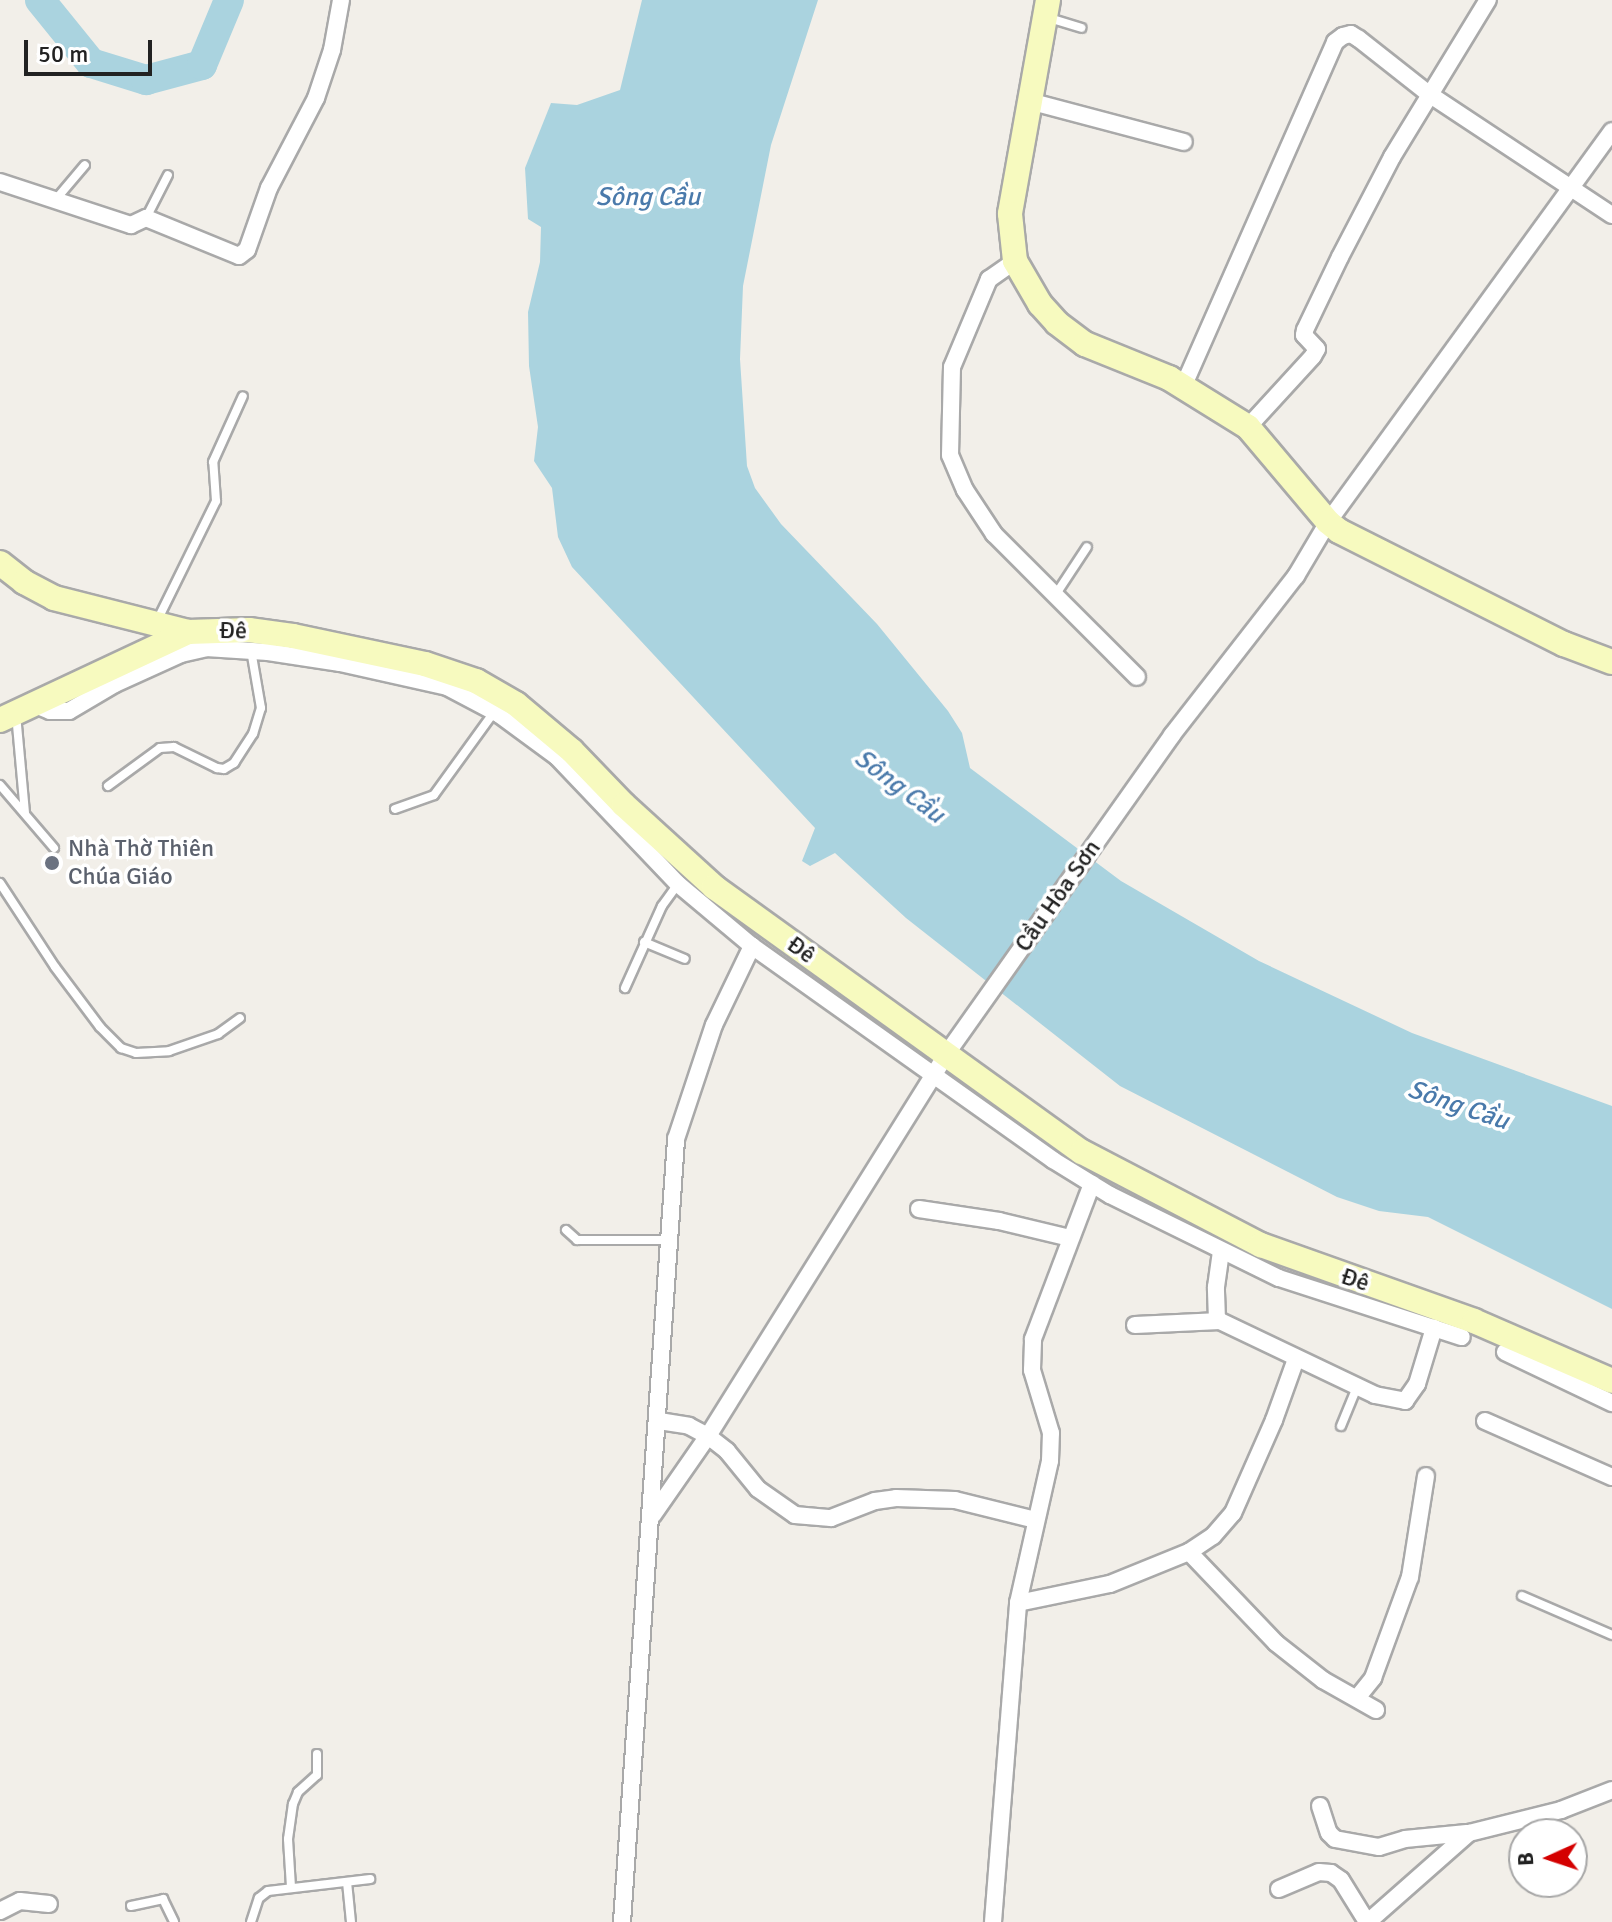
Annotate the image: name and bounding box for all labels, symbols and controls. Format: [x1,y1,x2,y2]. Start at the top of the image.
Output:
scale bar [28,24,156,74]
text: 50 m [38,39,88,69]
water label: Sông Cầu [596,182,700,214]
street label: Đê [219,616,247,646]
water label: Sông Cầu [848,743,950,831]
place label: Nhà Thờ Thiên Chúa Giáo [68,835,214,891]
street label: Cầu Hòa Sơn [1009,835,1107,957]
marker: Nhà Thờ Thiên Chúa Giáo [43,854,61,872]
street label: Đê [781,930,821,970]
water label: Sông Cầu [1404,1074,1512,1138]
street label: Đê [1337,1262,1373,1298]
north arrow [1508,1818,1588,1898]
text: B [1512,1852,1539,1867]

